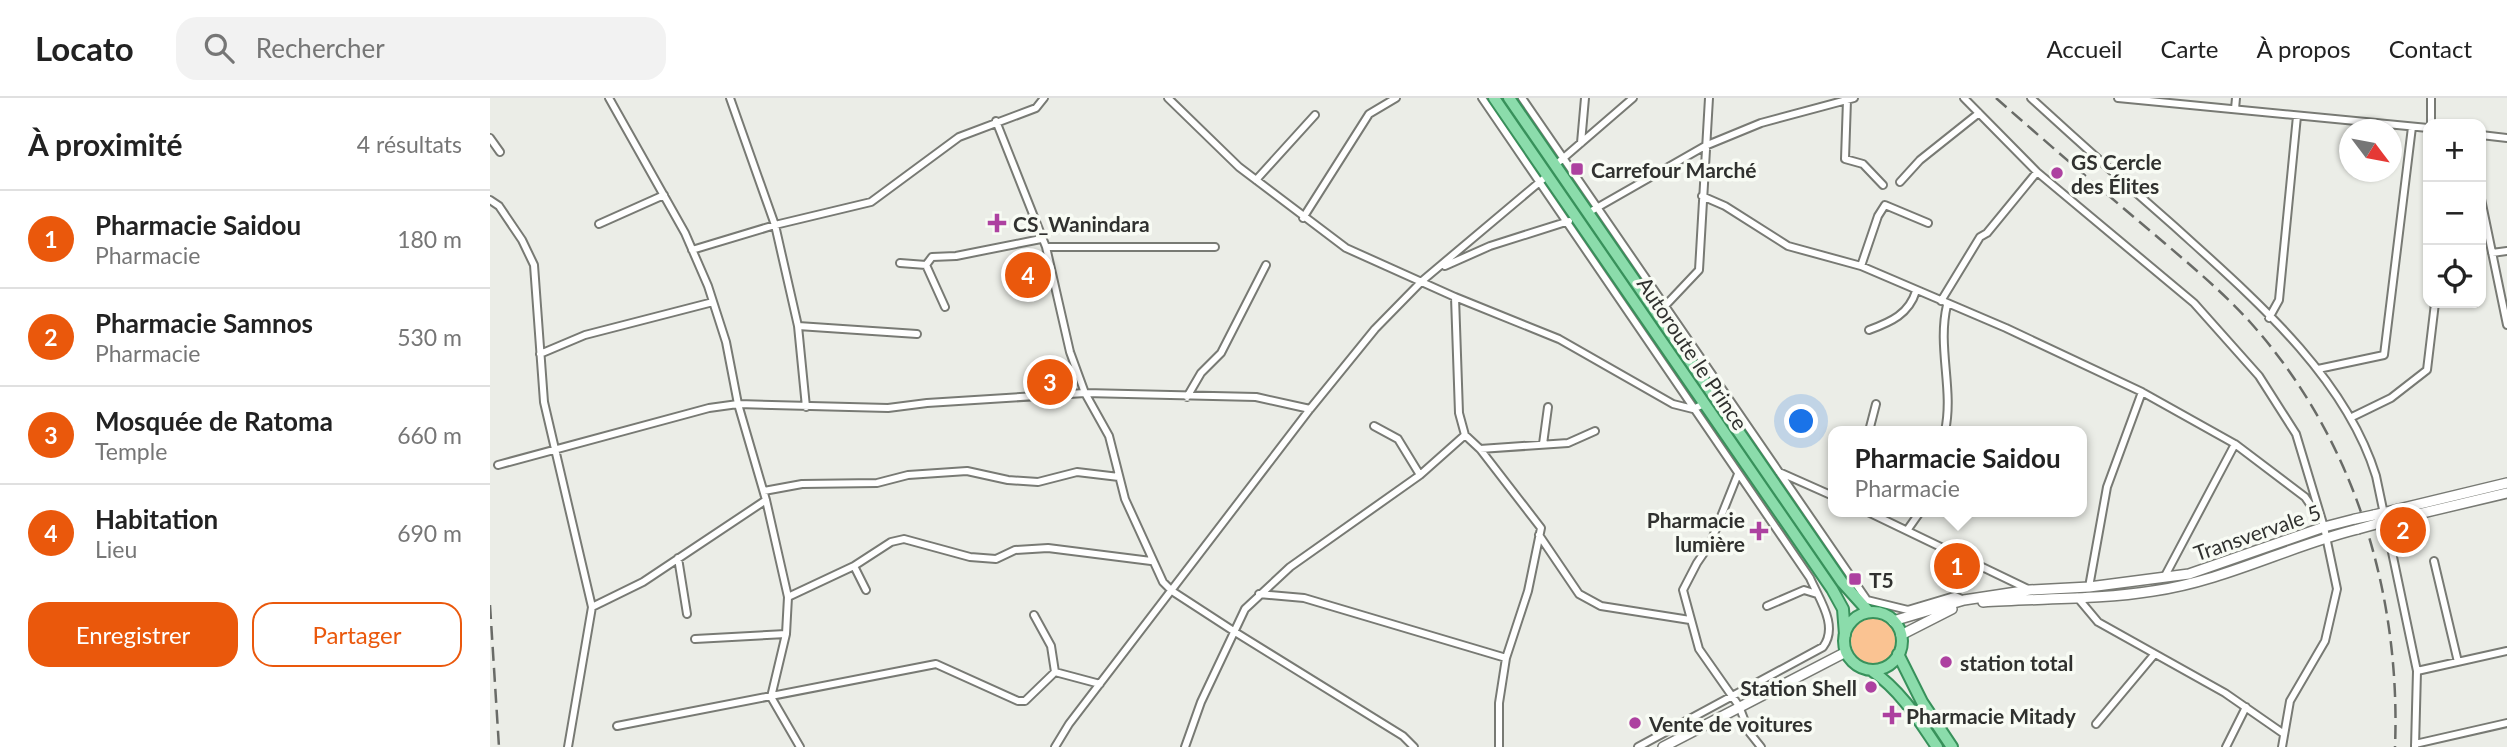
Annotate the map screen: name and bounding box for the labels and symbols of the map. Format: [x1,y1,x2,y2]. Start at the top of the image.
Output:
north arrow [2339,119,2402,182]
place label: GS Cercle des Élites [2071,149,2162,198]
place label: Carrefour Marché [1591,157,1757,182]
marker: Carrefour Marché [1569,161,1585,177]
marker: GS Cercle des Élites [2049,165,2065,181]
place label: CS_Wanindara [1013,211,1150,236]
marker: CS_Wanindara [987,213,1007,233]
pin: 4 [1005,249,1051,301]
street label: Autoroute le Prince [1633,272,1753,434]
pin: 3 [1027,356,1073,408]
your location [1784,404,1818,438]
street label: Transvervale 5 [2190,499,2324,565]
pin: 2 [2380,504,2426,556]
place label: Pharmacie lumière [1647,507,1745,556]
marker: Pharmacie lumière [1751,523,1767,539]
pin: 1 [1934,540,1980,592]
place label: T5 [1869,567,1894,592]
marker: T5 [1847,571,1863,587]
place label: station total [1960,650,2073,675]
marker: station total [1938,654,1954,670]
place label: Station Shell [1740,675,1857,700]
marker: Station Shell [1863,679,1879,695]
place label: Pharmacie Mitady [1906,703,2077,728]
marker: Pharmacie Mitady [1884,707,1900,723]
place label: Vente de voitures [1648,711,1812,736]
marker: Vente de voitures [1627,715,1643,731]

